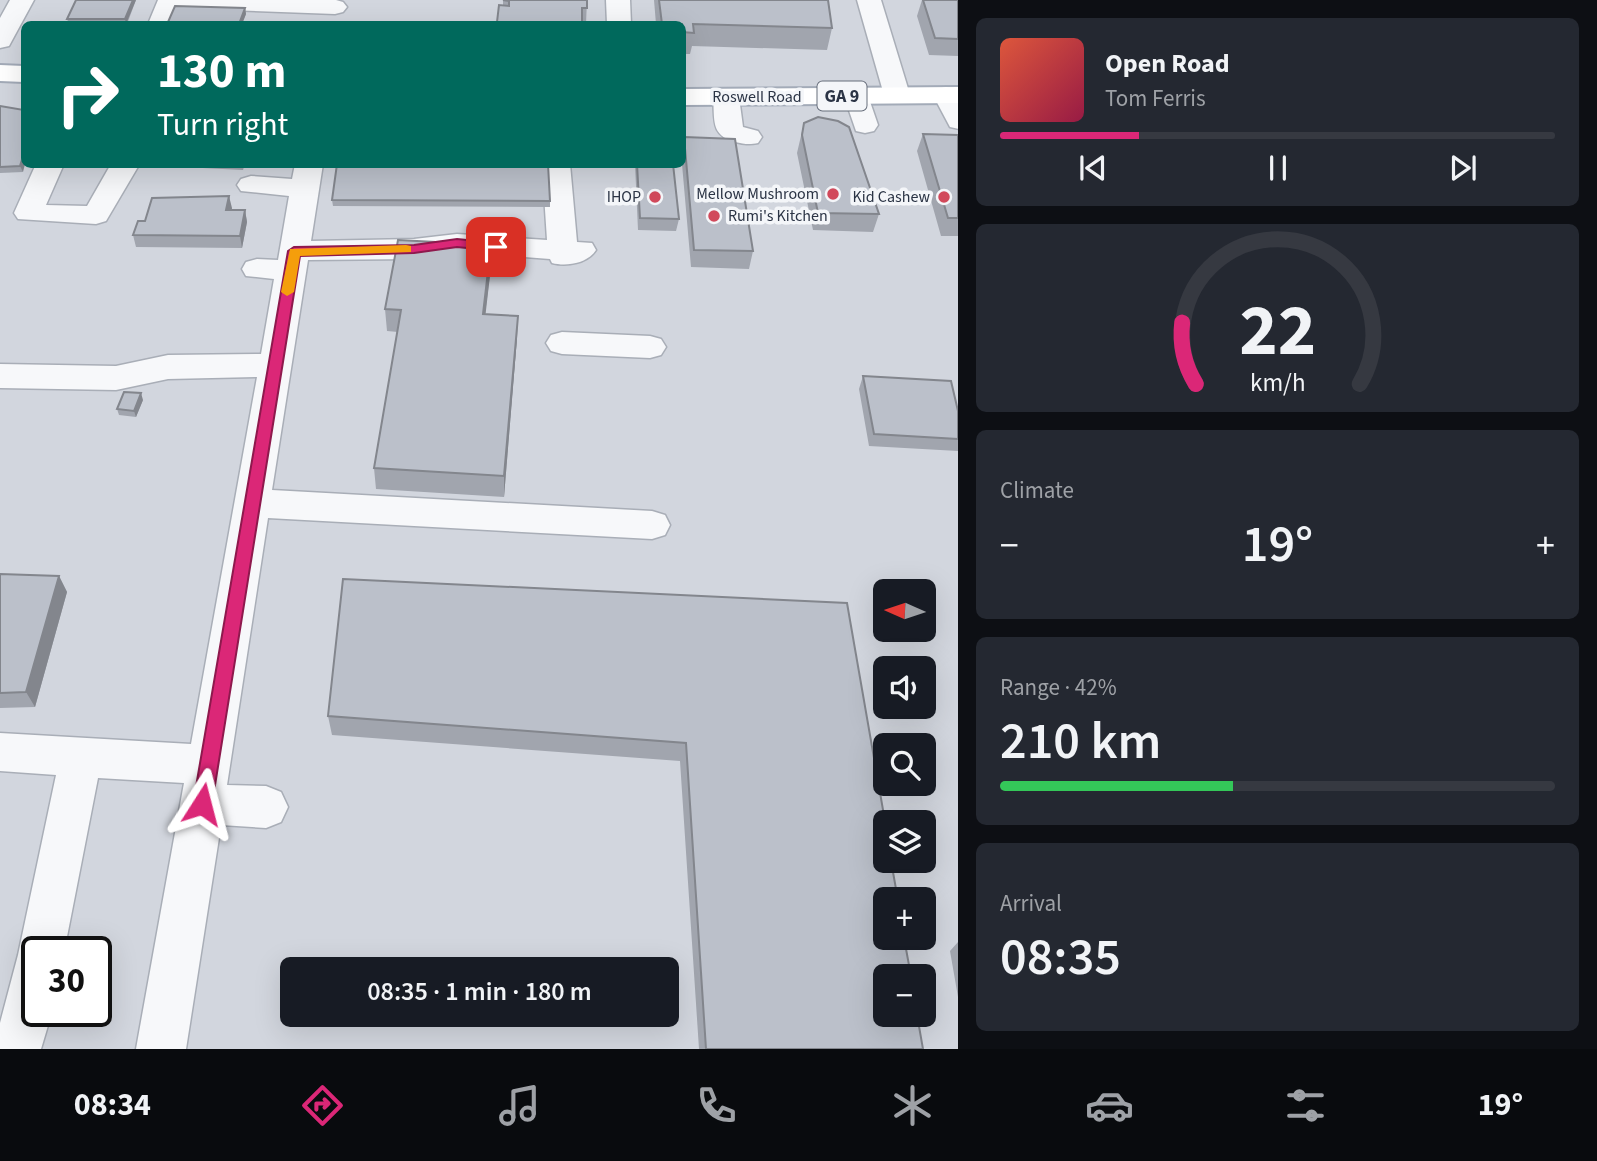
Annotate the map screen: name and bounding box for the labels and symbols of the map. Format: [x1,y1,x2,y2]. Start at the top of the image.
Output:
road number: GA 9 [818,82,866,110]
street label: Roswell Road [712,86,802,108]
place label: Mellow Mushroom [696,183,819,205]
place label: IHOP [607,186,641,208]
marker: Mellow Mushroom [825,186,841,202]
place label: Kid Cashew [853,186,930,208]
marker: IHOP [647,189,663,205]
marker: Kid Cashew [936,189,952,205]
place label: Rumi's Kitchen [728,205,828,227]
marker: Rumi's Kitchen [706,208,722,224]
pin [466,217,526,277]
north arrow [873,579,936,642]
position arrow [165,767,239,841]
speed limit sign: 30 [21,936,112,1027]

